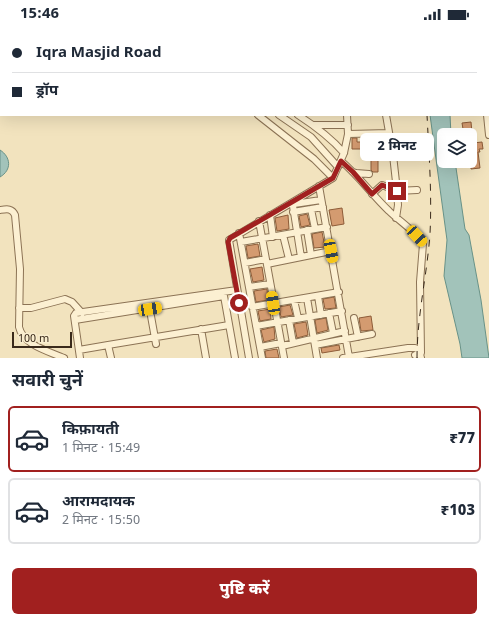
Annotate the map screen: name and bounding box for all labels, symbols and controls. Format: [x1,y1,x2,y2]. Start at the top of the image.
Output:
text: 15:46 [20,5,59,24]
text: Iqra Masjid Road [36,44,161,63]
text: ड्रॉप [36,82,58,101]
map controls [437,128,477,168]
button: layers [437,128,477,168]
callout: 2 मिनट [360,133,434,161]
text: 2 मिनट [378,138,416,155]
route end [388,182,406,200]
car [404,223,430,249]
car [323,238,339,264]
car [265,290,281,316]
route start [230,294,248,312]
car [137,301,163,317]
scale bar [12,330,72,349]
text: 100 m [18,332,49,346]
text: सवारी चुनें [12,370,83,393]
icon: car [14,421,50,457]
text: किफ़ायती [62,421,119,440]
text: ₹77 [449,430,475,449]
text: 1 मिनट · 15:49 [62,440,140,457]
icon: car [14,493,50,529]
text: आरामदायक [62,493,135,512]
text: ₹103 [441,502,475,521]
text: 2 मिनट · 15:50 [62,512,140,529]
button: पुष्टि करें [12,568,477,614]

